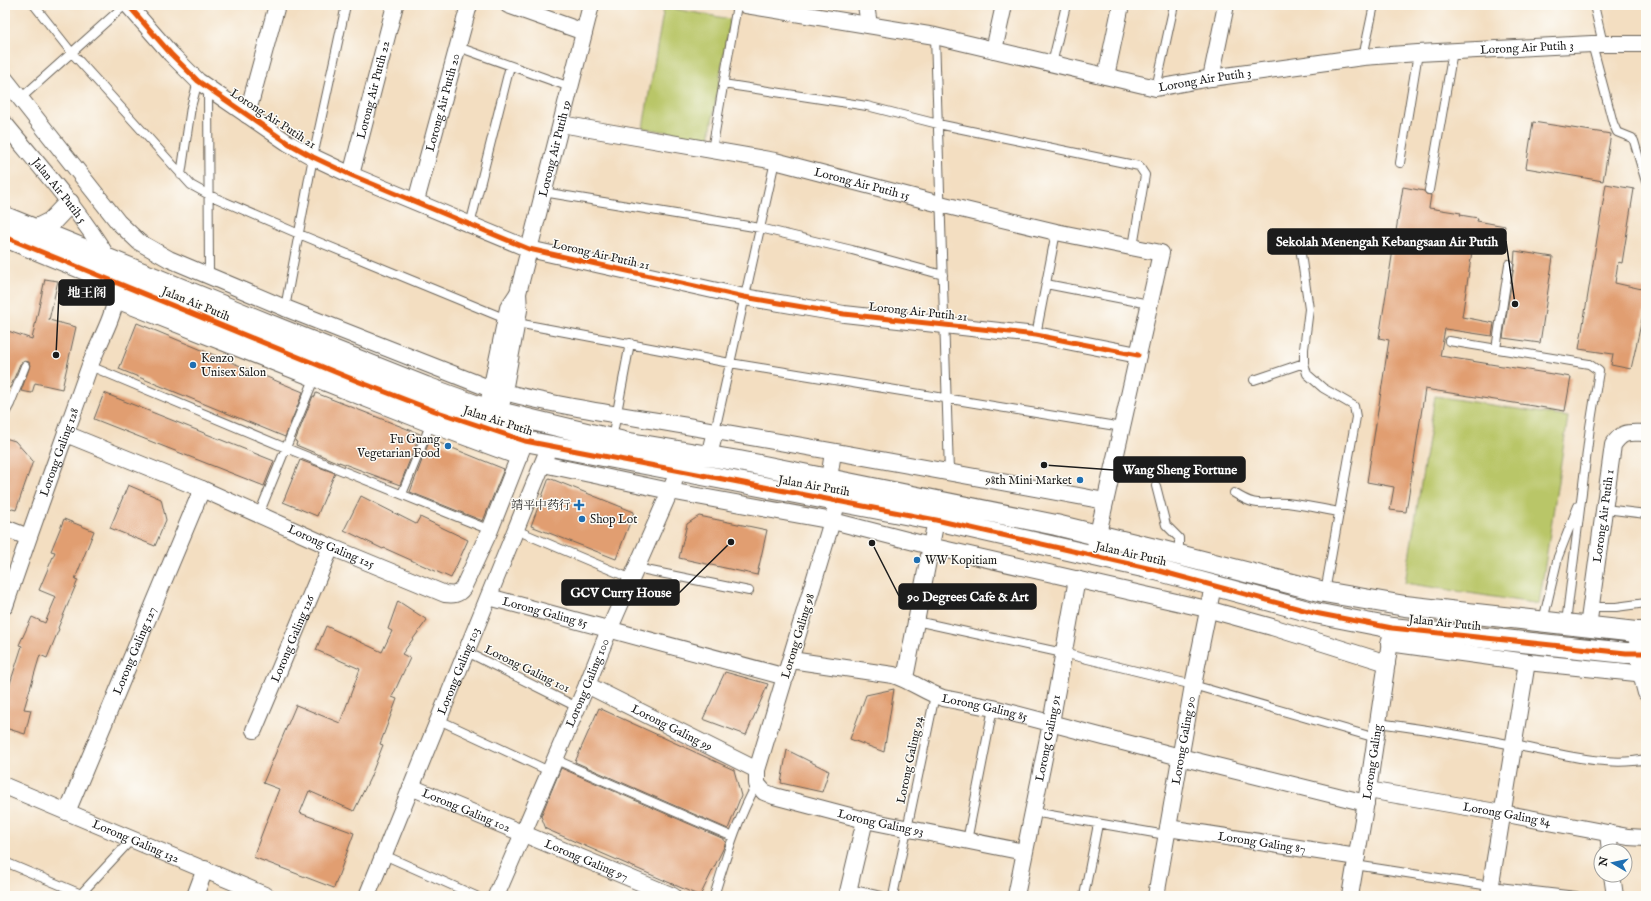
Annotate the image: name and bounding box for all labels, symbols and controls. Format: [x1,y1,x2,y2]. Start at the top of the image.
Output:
street label: Lorong Air Putih 3 [1480,37,1574,57]
street label: Lorong Air Putih 22 [353,39,393,140]
street label: Lorong Air Putih 20 [422,52,463,153]
street label: Lorong Air Putih 3 [1157,65,1252,95]
street label: Lorong Air Putih 21 [227,86,319,152]
street label: Lorong Air Putih 19 [535,99,574,198]
street label: Jalan Air Putih 5 [27,153,90,227]
street label: Lorong Air Putih 15 [813,164,912,203]
callout: Sekolah Menengah Kebangsaan Air Putih [1268,229,1506,254]
text: Sekolah Menengah Kebangsaan Air Putih [1276,234,1499,251]
street label: Lorong Air Putih 21 [551,237,651,273]
callout: 地王阁 [59,280,114,305]
street label: Jalan Air Putih [157,283,233,326]
text: 地王阁 [67,285,107,302]
street label: Lorong Air Putih 21 [868,299,968,325]
place label: Kenzo Unisex Salon [201,351,267,380]
marker: Kenzo Unisex Salon [188,360,198,370]
street label: Jalan Air Putih [459,402,535,440]
street label: Lorong Galing 128 [36,406,82,499]
place label: Fu Guang Vegetarian Food [356,432,441,461]
marker: Fu Guang Vegetarian Food [443,441,453,451]
callout: Wang Sheng Fortune [1114,457,1245,482]
text: Wang Sheng Fortune [1122,462,1237,479]
street label: Lorong Air Putih 1 [1589,469,1617,564]
street label: Jalan Air Putih [775,472,852,501]
place label: 98th Mini Market [984,473,1072,488]
marker: 98th Mini Market [1075,475,1085,485]
place label: 靖平中药行 [511,498,571,513]
marker: 靖平中药行 [574,500,584,510]
place label: Shop Lot [590,512,637,528]
marker: Shop Lot [577,514,587,524]
street label: Lorong Galing 125 [286,521,377,572]
street label: Jalan Air Putih [1092,538,1169,571]
place label: WW Kopitiam [925,553,997,569]
marker: WW Kopitiam [912,555,922,565]
callout: GCV Curry House [562,580,679,605]
callout: 90 Degrees Cafe & Art [899,584,1036,609]
text: GCV Curry House [571,585,672,602]
text: 90 Degrees Cafe & Art [906,589,1029,606]
street label: Lorong Galing 98 [778,591,818,680]
street label: Lorong Galing 126 [267,592,318,685]
street label: Lorong Galing 85 [501,593,590,631]
street label: Lorong Galing 127 [109,604,160,697]
street label: Jalan Air Putih [1406,612,1482,635]
street label: Lorong Galing 103 [434,625,483,717]
street label: Lorong Galing 100 [562,636,612,729]
street label: Lorong Galing 101 [482,642,572,696]
street label: Lorong Galing 85 [941,690,1030,724]
street label: Lorong Galing 91 [1032,694,1063,783]
street label: Lorong Galing 90 [1168,695,1198,786]
street label: Lorong Galing 99 [629,701,715,754]
street label: Lorong Galing 94 [893,715,927,805]
street label: Lorong Galing [1359,723,1385,800]
street label: Lorong Galing 102 [420,785,513,835]
street label: Lorong Galing 84 [1462,799,1552,830]
street label: Lorong Galing 93 [836,806,925,839]
street label: Lorong Galing 132 [90,816,182,866]
street label: Lorong Galing 87 [1217,828,1307,857]
street label: Lorong Galing 97 [542,836,630,884]
north arrow [1593,843,1633,883]
text: N [1596,855,1612,868]

